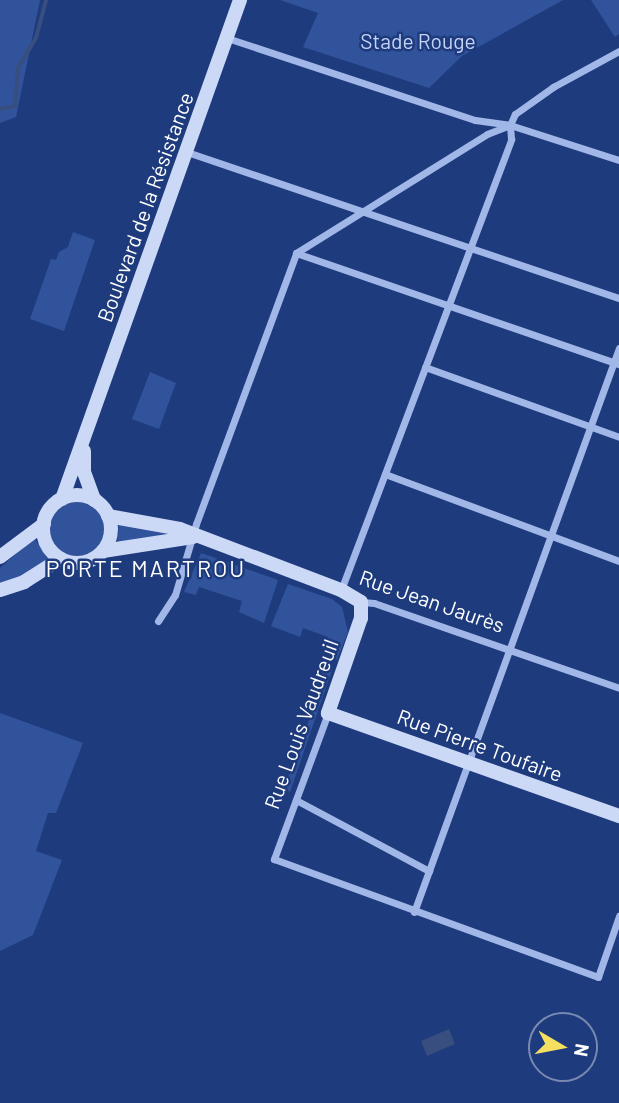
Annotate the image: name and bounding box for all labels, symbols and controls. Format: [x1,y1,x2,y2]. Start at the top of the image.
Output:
park label: Stade Rouge [360,28,476,54]
street label: Boulevard de la Résistance [92,89,198,325]
district label: PORTE MARTROU [47,554,245,582]
street label: Rue Jean Jaurès [356,564,508,638]
street label: Rue Louis Vaudreuil [259,636,343,812]
street label: Rue Pierre Toufaire [394,703,566,787]
north arrow [528,1012,598,1082]
text: N [570,1042,595,1059]

